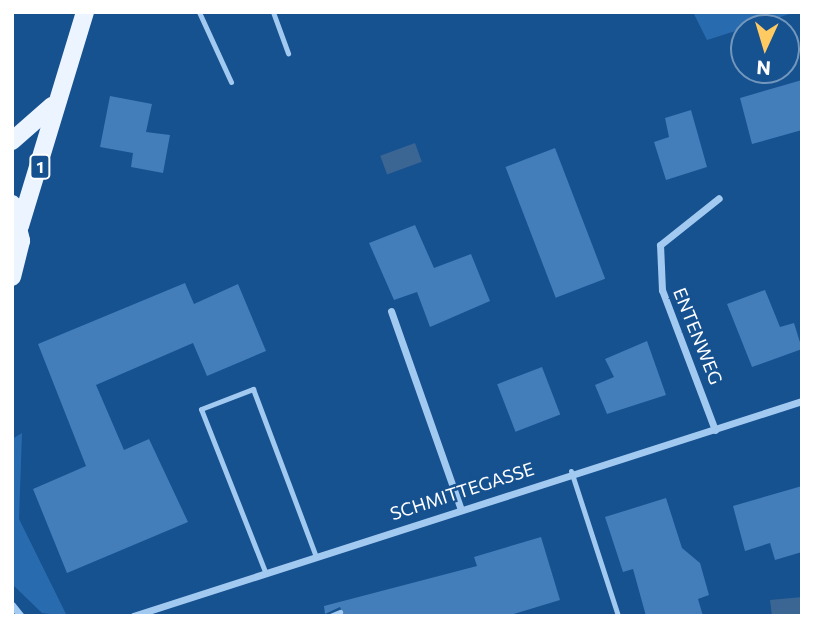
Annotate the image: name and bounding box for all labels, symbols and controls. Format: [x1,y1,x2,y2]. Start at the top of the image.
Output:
north arrow [730,14,800,84]
text: N [756,56,772,80]
road number: 1 [28,154,52,180]
street label: ENTENWEG [669,285,727,387]
street label: SCHMITTEGASSE [387,458,537,524]

